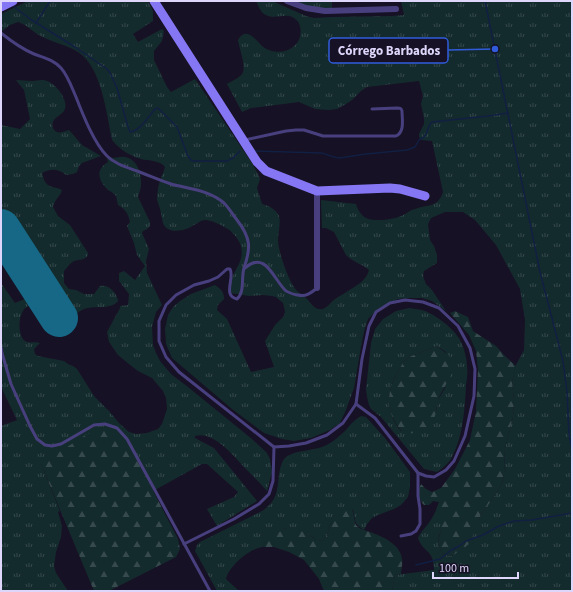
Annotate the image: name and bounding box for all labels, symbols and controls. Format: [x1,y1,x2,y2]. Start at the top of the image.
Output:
callout: Córrego Barbados [329,38,448,63]
text: Córrego Barbados [338,42,441,60]
scale bar [433,554,518,580]
text: 100 m [439,560,469,577]

